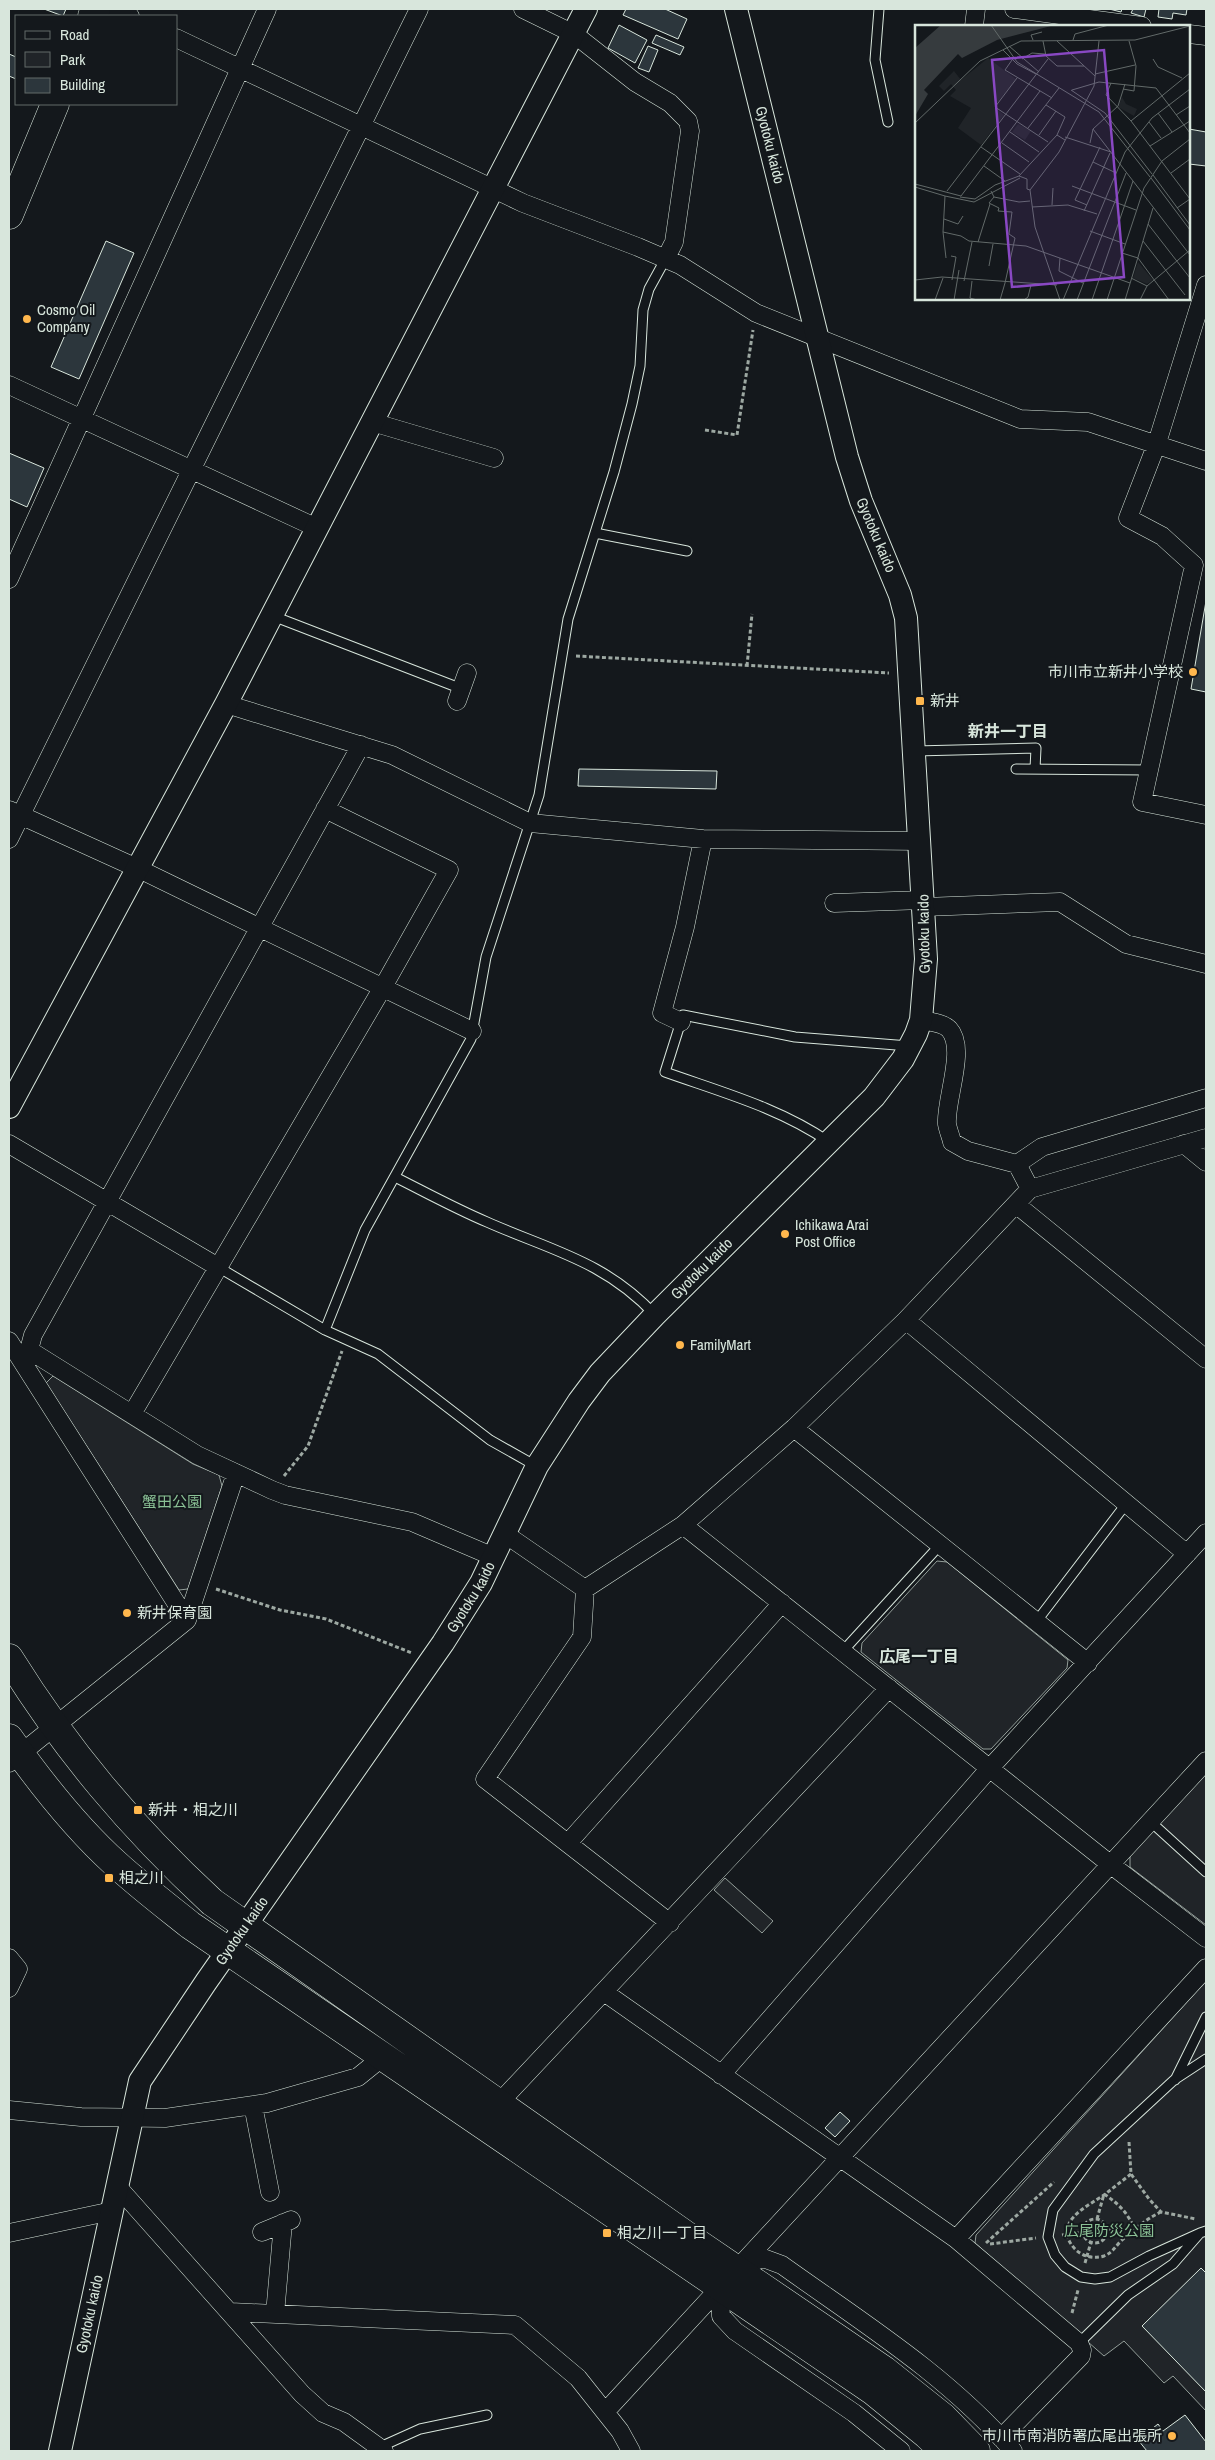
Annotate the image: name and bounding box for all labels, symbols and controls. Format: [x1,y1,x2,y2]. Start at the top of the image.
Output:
legend [15,15,178,105]
text: Road [60,24,89,45]
inset map [915,25,1190,300]
text: Park [60,49,86,70]
text: Building [60,74,105,95]
street label: Gyotoku kaido [751,104,790,186]
place label: Cosmo Oil Company [37,299,95,337]
marker: Cosmo Oil Company [21,313,33,325]
street label: Gyotoku kaido [851,494,902,576]
place label: 市川市立新井小学校 [1048,661,1183,682]
marker: 市川市立新井小学校 [1187,666,1199,678]
place label: 新井 [930,690,960,711]
marker: 新井 [914,695,926,707]
district label: 新井一丁目 [968,720,1048,742]
street label: Gyotoku kaido [912,894,935,974]
place label: Ichikawa Arai Post Office [795,1214,869,1252]
marker: Ichikawa Arai Post Office [779,1228,791,1240]
street label: Gyotoku kaido [666,1233,737,1304]
place label: FamilyMart [690,1334,751,1355]
marker: FamilyMart [674,1339,686,1351]
park label: 蟹田公園 [142,1491,202,1512]
street label: Gyotoku kaido [441,1558,500,1636]
place label: 新井保育園 [137,1602,212,1623]
marker: 新井保育園 [121,1607,133,1619]
district label: 広尾一丁目 [879,1645,959,1667]
place label: 新井・相之川 [148,1799,238,1820]
marker: 新井・相之川 [132,1804,144,1816]
place label: 相之川 [119,1867,164,1888]
marker: 相之川 [103,1872,115,1884]
street label: Gyotoku kaido [210,1892,273,1969]
park label: 広尾防災公園 [1064,2220,1154,2241]
place label: 相之川一丁目 [617,2222,707,2243]
marker: 相之川一丁目 [601,2227,613,2239]
street label: Gyotoku kaido [70,2273,108,2355]
place label: 市川市南消防署広尾出張所 [982,2425,1162,2446]
marker: 市川市南消防署広尾出張所 [1166,2430,1178,2442]

